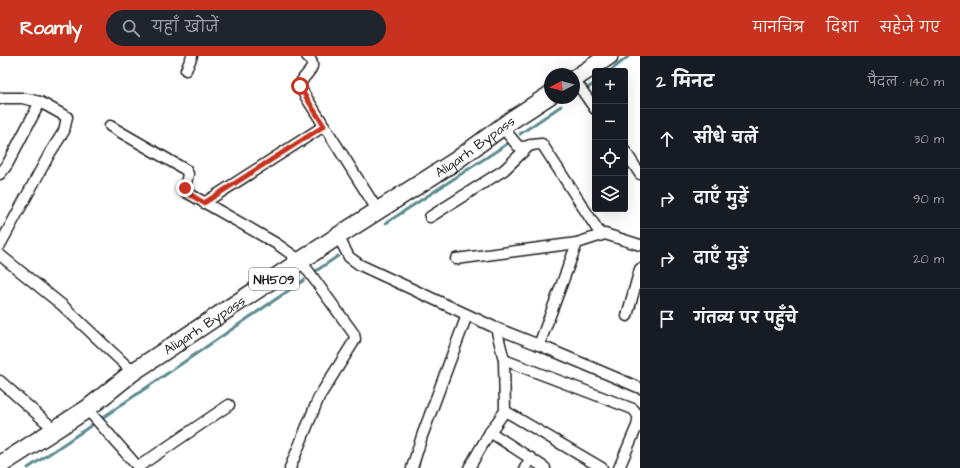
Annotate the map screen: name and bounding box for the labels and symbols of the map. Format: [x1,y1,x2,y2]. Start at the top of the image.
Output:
north arrow [544,68,580,104]
route start [291,77,309,95]
street label: Aligarh Bypass [431,111,519,183]
route end [176,179,194,197]
road number: NH509 [249,268,299,290]
street label: Aligarh Bypass [160,291,250,360]

